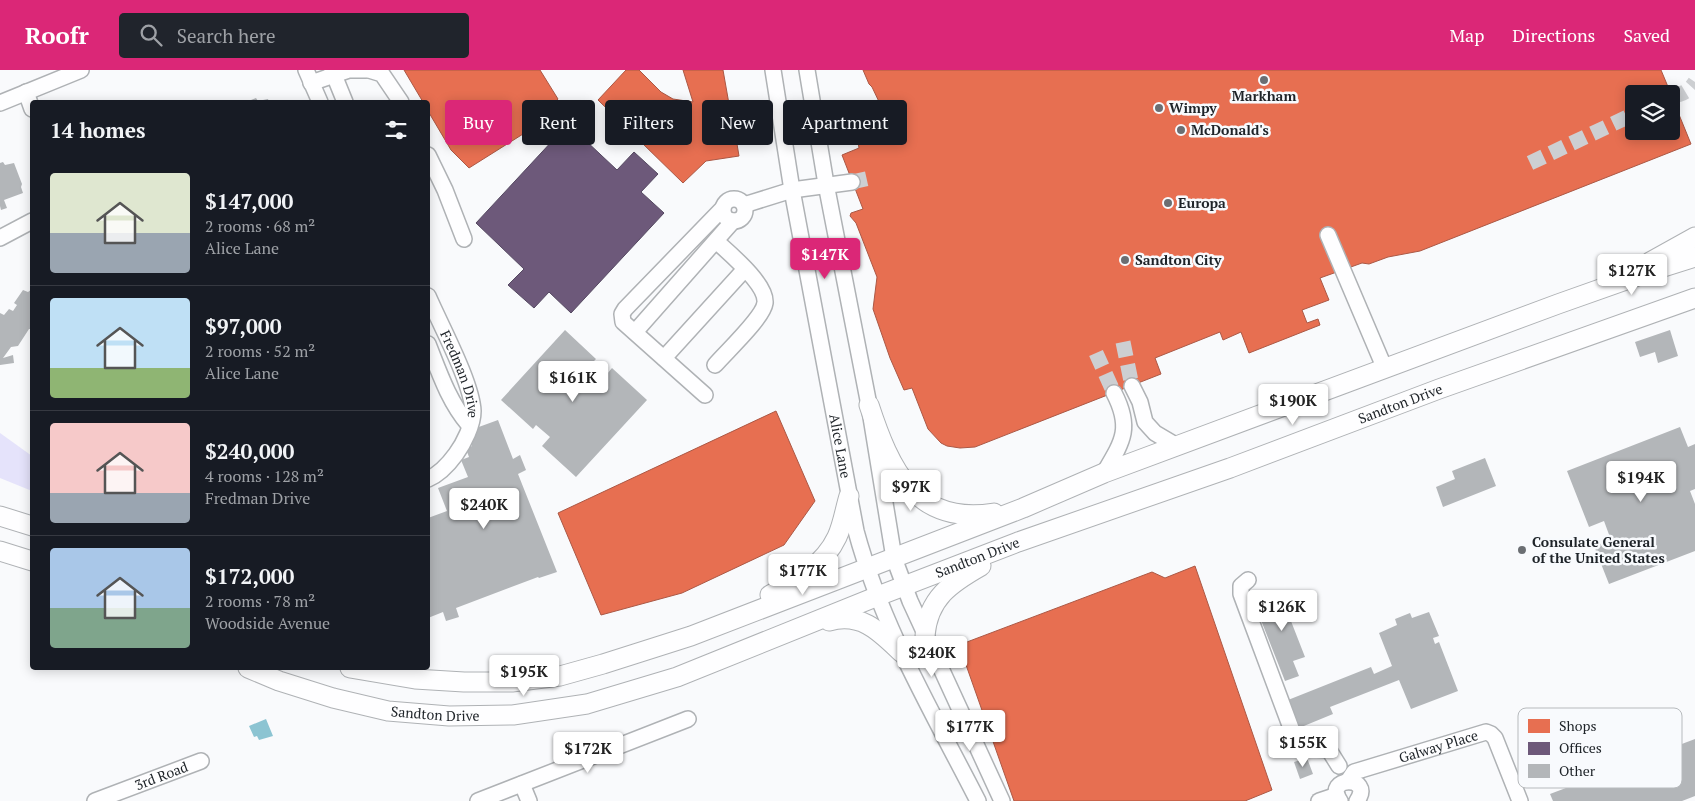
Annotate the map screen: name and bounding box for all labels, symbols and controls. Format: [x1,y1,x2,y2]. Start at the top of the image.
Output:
search box [119,13,469,58]
text: Roofr [25,19,89,51]
icon: search [137,21,165,49]
text: Search here [177,23,276,48]
text: Map [1449,23,1484,47]
text: Directions [1512,23,1595,47]
text: Saved [1623,23,1670,47]
marker: Markham [1258,74,1270,86]
map controls [1625,85,1680,140]
button: layers [1625,85,1680,140]
place label: Markham [1232,86,1296,105]
place label: Wimpy [1169,98,1217,117]
chip: Buy [445,100,512,145]
chip: Rent [522,100,595,145]
chip: Filters [605,100,692,145]
chip: New [702,100,773,145]
chip: Apartment [783,100,907,145]
marker: Wimpy [1153,102,1165,114]
text: 14 homes [50,116,146,144]
icon: filters [382,116,410,144]
place label: McDonald's [1191,120,1269,139]
marker: McDonald's [1175,124,1187,136]
text: $147,000 [205,187,293,215]
icon: home [90,193,150,253]
place label: Europa [1178,193,1226,212]
marker: Europa [1162,197,1174,209]
text: 2 rooms · 68 m² [205,215,315,237]
text: Alice Lane [205,237,279,259]
pin: $147K [790,238,860,280]
text: $147K [801,243,849,265]
place label: Sandton City [1135,250,1222,269]
marker: Sandton City [1119,254,1131,266]
pin: $127K [1597,254,1667,296]
text: $127K [1608,259,1656,281]
text: $97,000 [205,312,282,340]
icon: home [90,318,150,378]
street label: Fredman Drive [436,327,483,419]
text: 2 rooms · 52 m² [205,340,315,362]
pin: $161K [538,360,608,403]
text: Alice Lane [205,362,279,384]
text: $161K [549,366,597,388]
street label: Sandton Drive [1355,379,1445,428]
pin: $190K [1258,384,1328,426]
text: $190K [1269,389,1317,411]
street label: Alice Lane [825,412,856,480]
text: $240,000 [205,437,294,465]
icon: home [90,443,150,503]
pin: $194K [1606,460,1676,503]
text: 4 rooms · 128 m² [205,465,324,487]
text: $194K [1617,466,1665,488]
pin: $97K [881,470,941,512]
text: $97K [892,475,930,497]
text: Fredman Drive [205,487,310,509]
pin: $240K [449,488,519,530]
text: $240K [460,493,508,515]
street label: Sandton Drive [932,532,1022,582]
place label: Consulate General of the United States [1532,532,1665,567]
marker: Consulate General of the United States [1516,544,1528,556]
pin: $177K [768,554,838,596]
text: $177K [779,559,827,581]
text: $172,000 [205,562,294,590]
icon: home [90,568,150,628]
text: 2 rooms · 78 m² [205,590,315,612]
pin: $126K [1247,590,1317,632]
text: $126K [1258,595,1306,617]
text: Woodside Avenue [205,612,330,634]
pin: $240K [897,636,967,678]
text: $240K [908,641,956,663]
pin: $195K [489,654,559,697]
text: $195K [500,660,548,682]
street label: Sandton Drive [390,701,480,725]
legend [1518,708,1682,788]
pin: $177K [935,710,1005,752]
text: $177K [946,715,994,737]
text: Shops [1559,716,1596,735]
street label: Galway Place [1396,725,1480,767]
pin: $155K [1268,726,1338,768]
text: $155K [1279,731,1327,753]
pin: $172K [553,732,623,774]
text: $172K [564,737,612,759]
text: Offices [1559,738,1602,757]
street label: 3rd Road [132,757,191,794]
text: Other [1559,761,1596,780]

